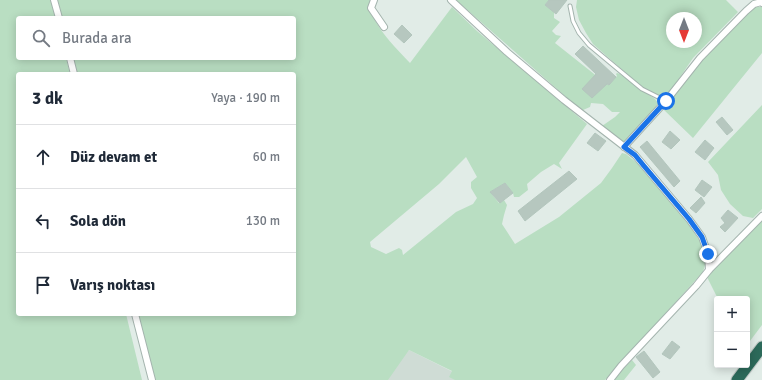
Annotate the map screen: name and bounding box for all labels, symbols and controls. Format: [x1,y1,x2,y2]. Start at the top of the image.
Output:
north arrow [666,12,702,48]
search box [16,16,296,60]
icon: search [30,27,52,49]
text: Burada ara [62,29,132,47]
text: 3 dk [32,88,63,109]
text: Yaya · 190 m [211,90,280,106]
route start [657,92,675,110]
icon: ahead [32,146,54,168]
text: Düz devam et [70,148,157,166]
text: 60 m [253,149,280,165]
icon: left [32,210,54,232]
text: Sola dön [70,212,126,230]
text: 130 m [246,213,280,229]
route end [699,245,717,263]
icon: arrive [32,274,54,296]
text: Varış noktası [70,276,155,294]
map controls [714,296,750,368]
button: + [714,296,750,332]
button: − [714,332,750,368]

